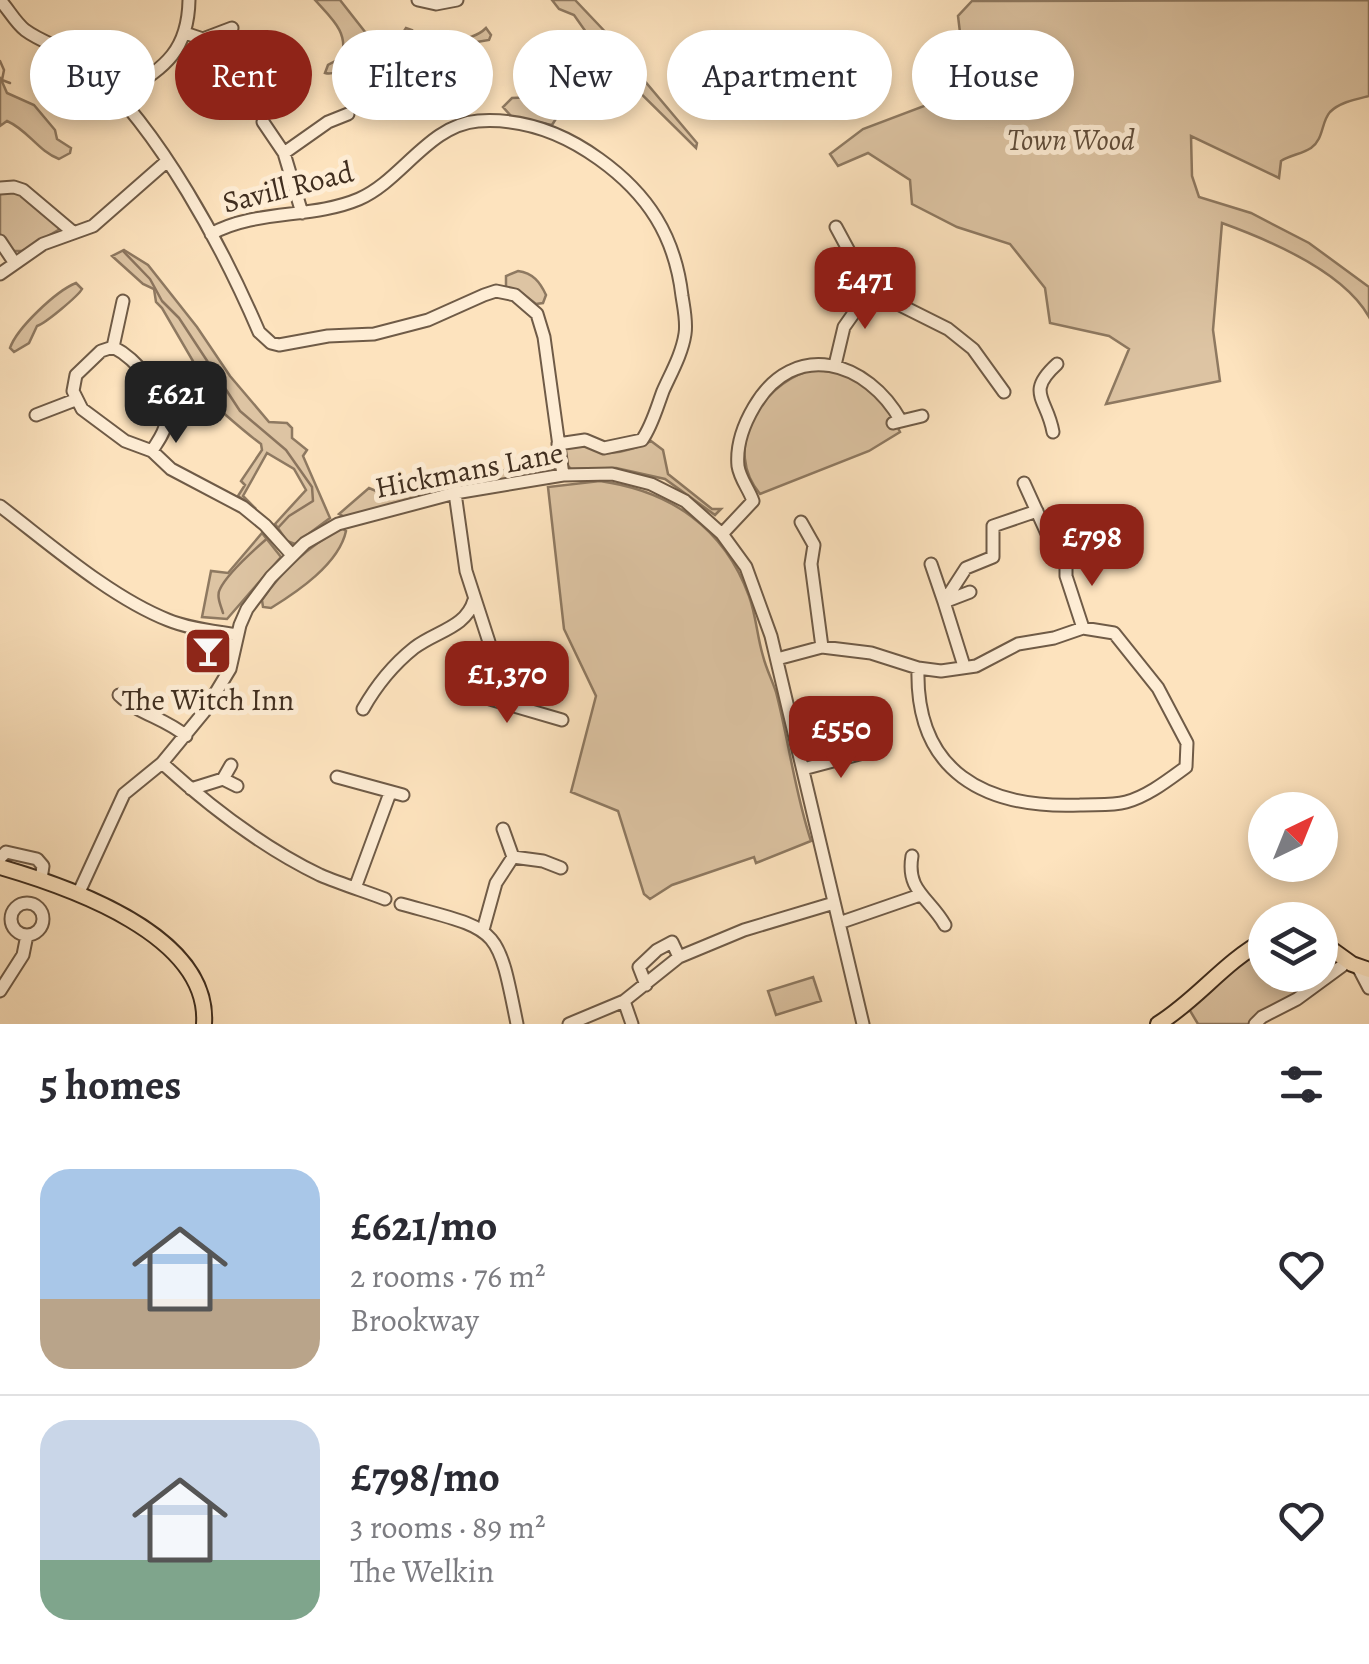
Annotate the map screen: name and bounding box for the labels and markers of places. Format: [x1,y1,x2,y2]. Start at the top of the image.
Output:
pin: £471 [806,247,924,332]
pin: £621 [117,361,235,446]
pin: £798 [1033,504,1151,589]
bar icon: The Witch Inn [182,625,234,677]
pin: £1,370 [426,641,588,726]
place label: The Witch Inn [122,680,294,720]
pin: £550 [782,696,900,781]

